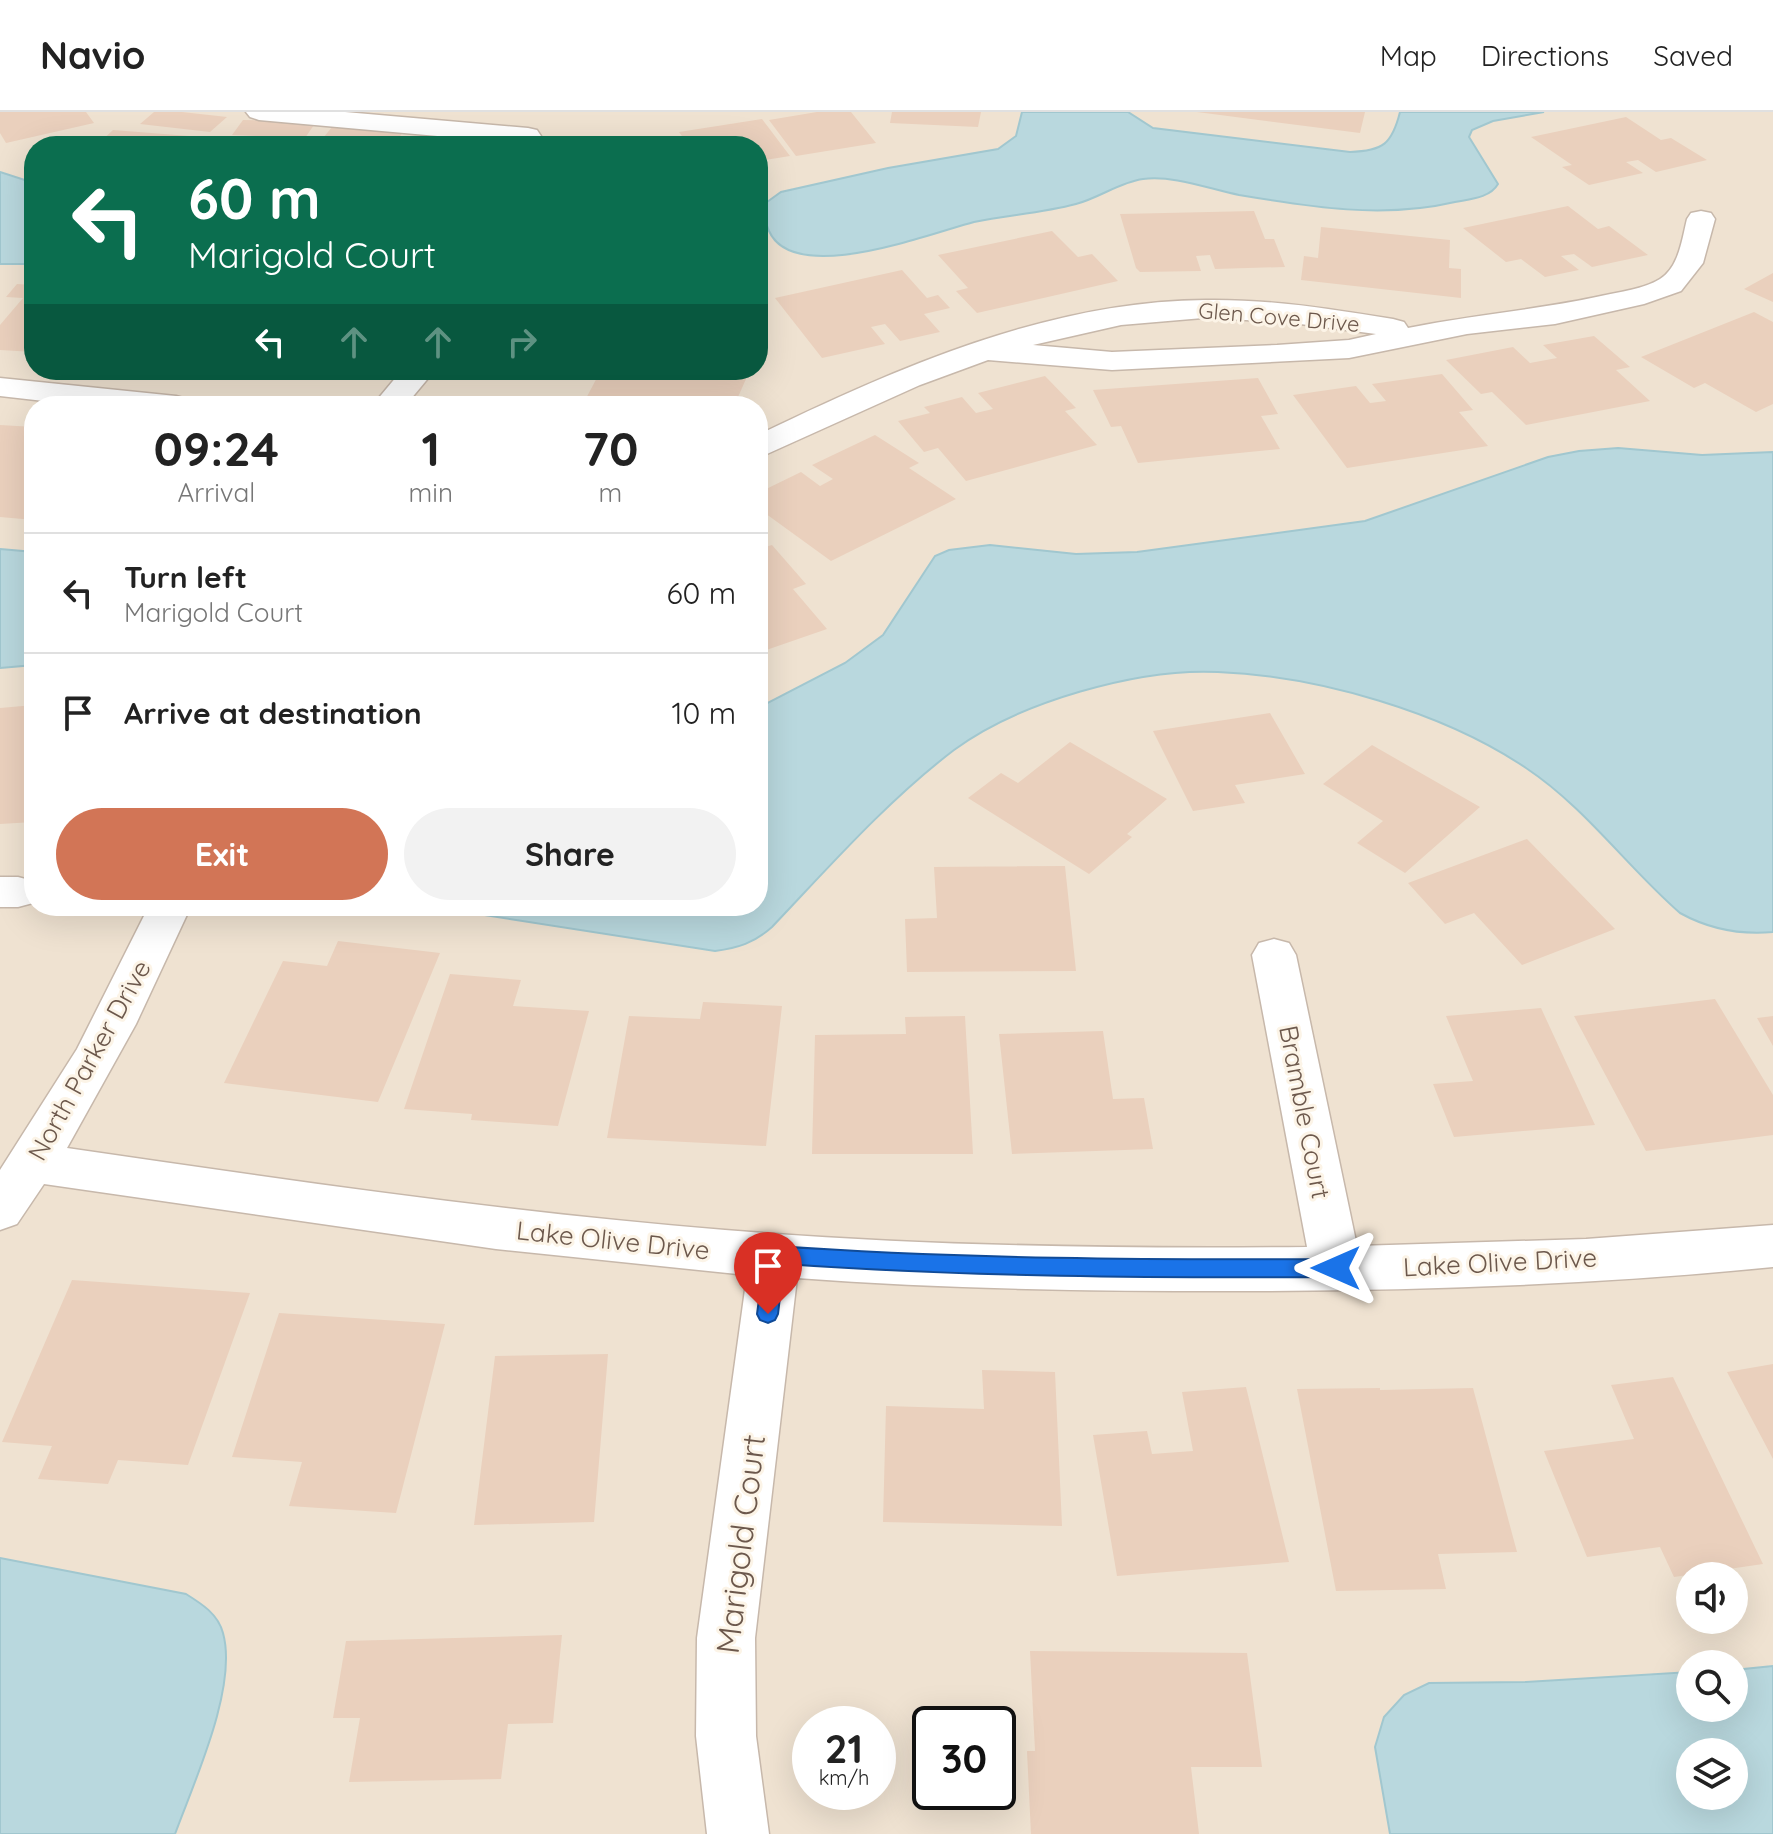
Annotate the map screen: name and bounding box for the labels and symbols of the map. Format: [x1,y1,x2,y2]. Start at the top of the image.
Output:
street label: Glen Cove Drive [1197,296,1361,338]
street label: North Parker Drive [20,954,158,1166]
street label: Bramble Court [1272,1023,1338,1201]
street label: Lake Olive Drive [515,1213,711,1267]
position arrow [1294,1226,1378,1310]
pin [734,1232,802,1314]
street label: Lake Olive Drive [1402,1240,1598,1284]
street label: Marigold Court [707,1432,773,1656]
speed limit sign: 30 [912,1706,1016,1810]

